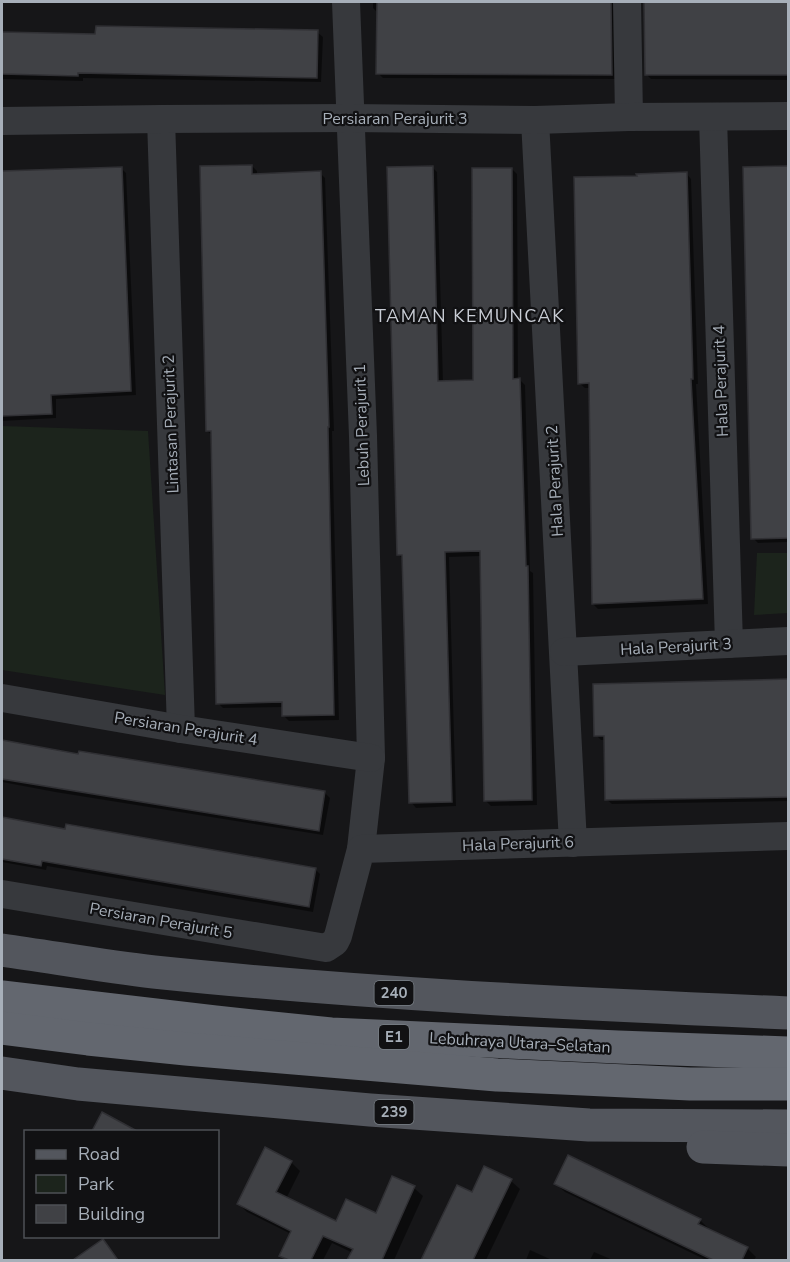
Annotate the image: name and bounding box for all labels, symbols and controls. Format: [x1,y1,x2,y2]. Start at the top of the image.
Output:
street label: Persiaran Perajurit 3 [322,108,468,130]
district label: TAMAN KEMUNCAK [375,304,565,328]
street label: Hala Perajurit 4 [708,324,734,437]
street label: Lintasan Perajurit 2 [158,354,184,494]
street label: Lebuh Perajurit 1 [349,363,375,487]
street label: Hala Perajurit 2 [541,425,569,537]
street label: Hala Perajurit 3 [620,633,732,661]
street label: Persiaran Perajurit 4 [113,707,260,751]
street label: Hala Perajurit 6 [462,831,574,857]
street label: Persiaran Perajurit 5 [88,898,234,944]
road number: 240 [374,981,414,1005]
road number: E1 [379,1025,409,1049]
street label: Lebuhraya Utara–Selatan [429,1027,611,1059]
road number: 239 [374,1100,414,1124]
legend [24,1130,219,1238]
text: Road [78,1142,120,1166]
text: Park [78,1172,115,1196]
text: Building [78,1202,145,1226]

